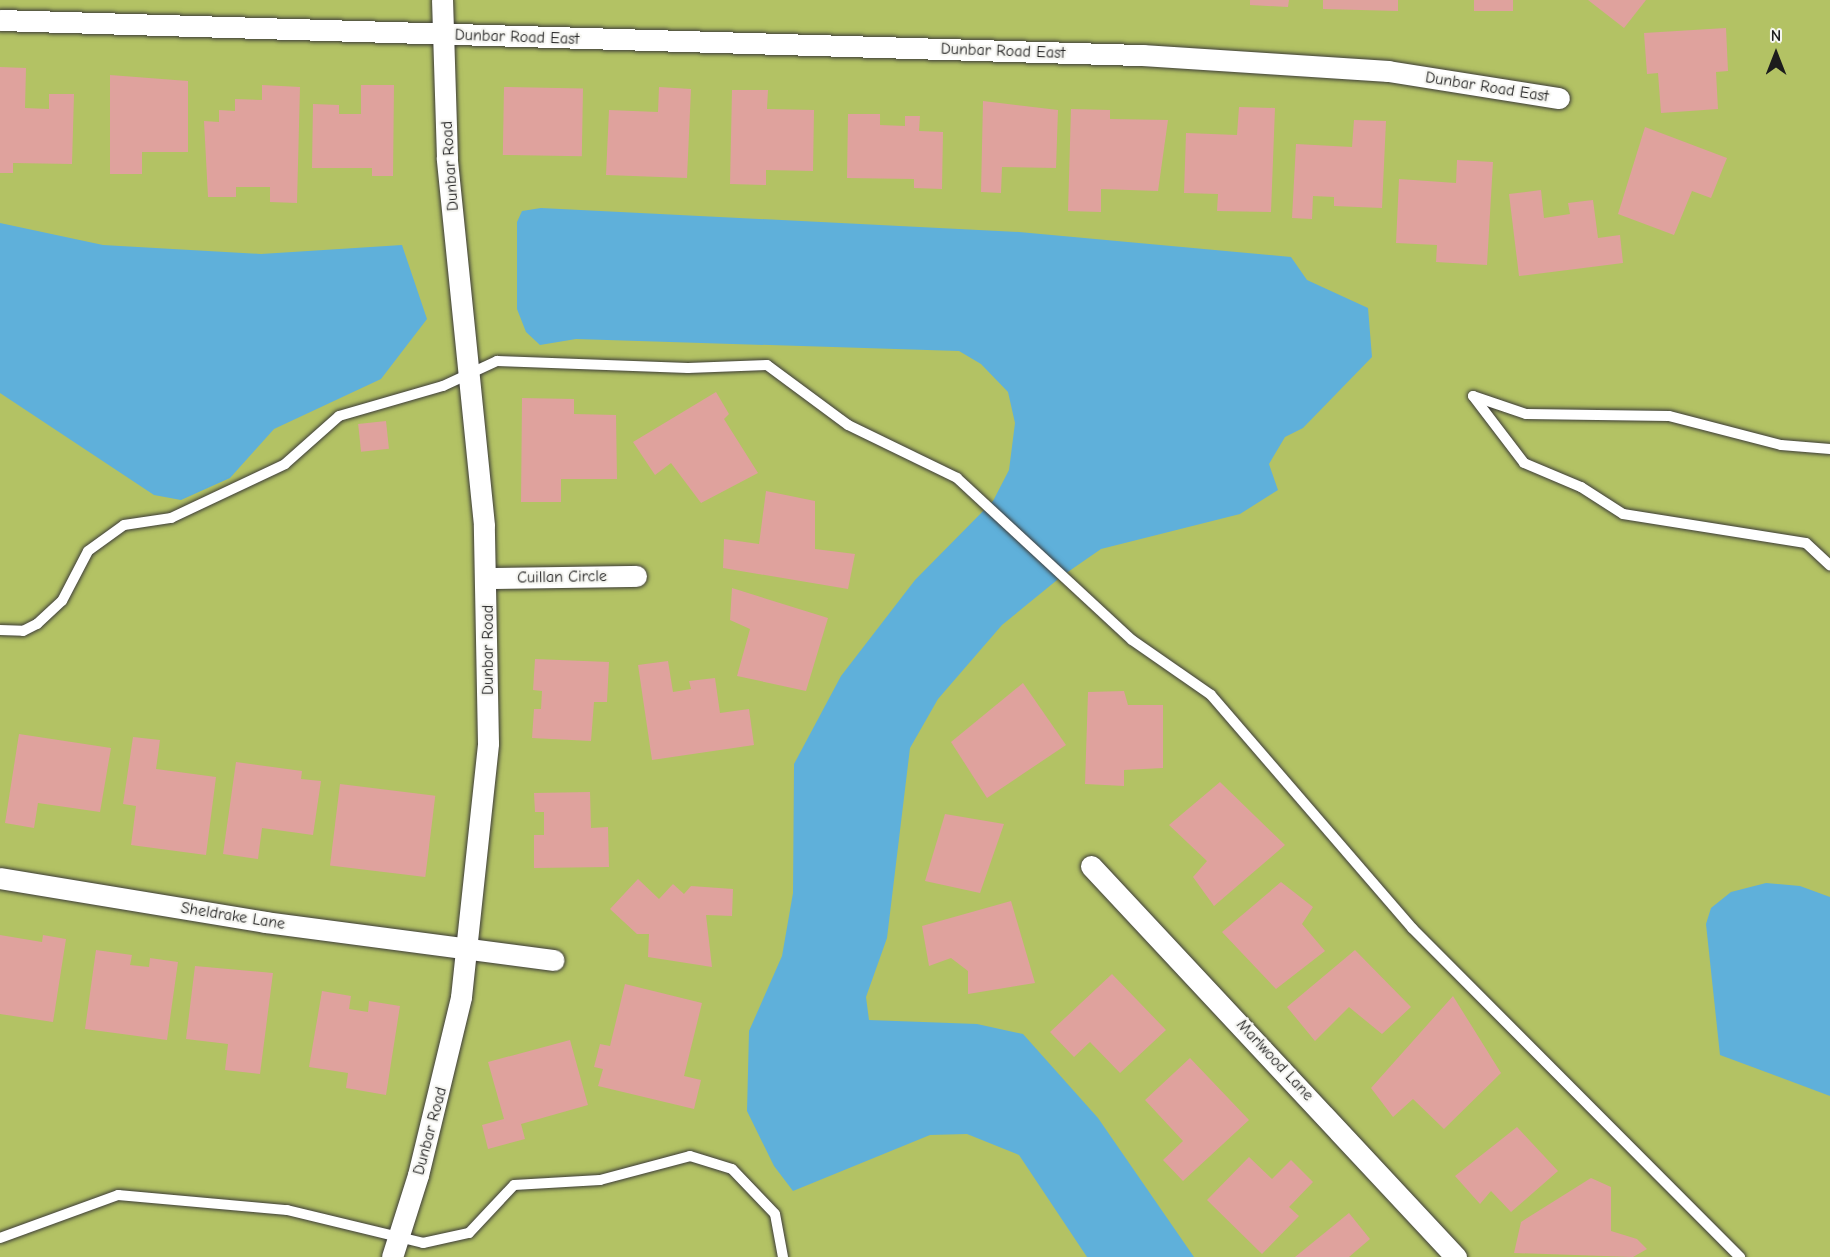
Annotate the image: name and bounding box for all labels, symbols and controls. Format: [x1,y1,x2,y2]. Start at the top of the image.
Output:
north arrow [1746,24,1806,84]
street label: Dunbar Road East [454,25,580,49]
text: N [1771,27,1781,45]
street label: Dunbar Road East [940,39,1066,63]
street label: Dunbar Road East [1424,68,1550,106]
street label: Dunbar Road [437,120,463,212]
street label: Cuillan Circle [517,567,607,587]
street label: Dunbar Road [478,605,498,695]
street label: Sheldrake Lane [179,898,287,934]
street label: Marlwood Lane [1232,1015,1318,1105]
street label: Dunbar Road [409,1085,451,1177]

